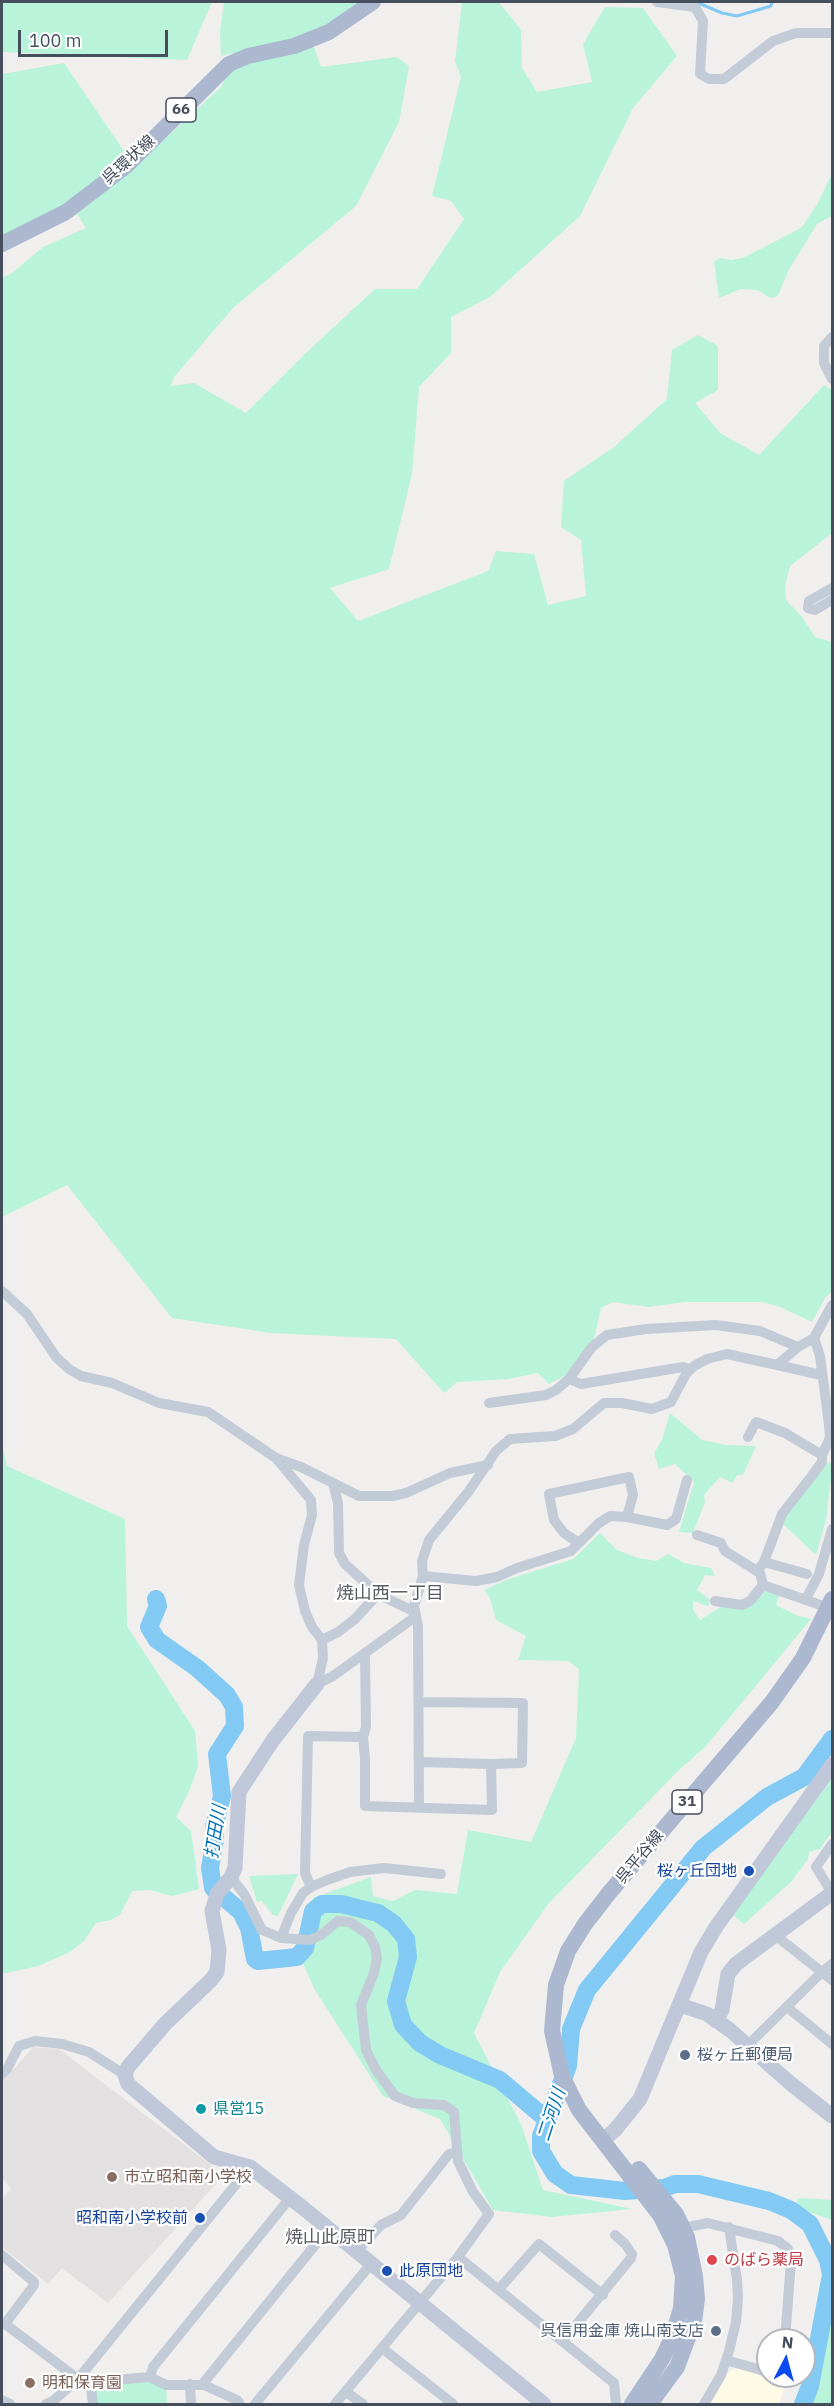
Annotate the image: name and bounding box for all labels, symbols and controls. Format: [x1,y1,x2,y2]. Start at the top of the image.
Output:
scale bar [21,18,171,56]
text: 100 m [29,29,81,52]
road number: 66 [166,98,196,122]
street label: 呉環状線 [99,131,159,189]
district label: 焼山西一丁目 [336,1583,444,1605]
road number: 31 [672,1790,702,1814]
water label: 打田川 [201,1804,231,1860]
street label: 呉平谷線 [612,1826,668,1888]
place label: 桜ヶ丘団地 [657,1861,737,1881]
marker: 桜ヶ丘団地 [742,1864,756,1878]
place label: 桜ヶ丘郵便局 [697,2045,793,2065]
marker: 桜ヶ丘郵便局 [678,2048,692,2062]
water label: 二河川 [533,2086,571,2144]
place label: 県営15 [213,2099,264,2119]
marker: 県営15 [194,2102,208,2116]
place label: 市立昭和南小学校 [124,2167,252,2187]
marker: 市立昭和南小学校 [105,2170,119,2184]
place label: 昭和南小学校前 [76,2208,188,2228]
marker: 昭和南小学校前 [193,2211,207,2225]
district label: 焼山此原町 [285,2227,375,2249]
place label: のばら薬局 [724,2250,804,2270]
marker: のばら薬局 [705,2253,719,2267]
place label: 此原団地 [399,2261,463,2281]
marker: 此原団地 [380,2264,394,2278]
place label: 呉信用金庫 焼山南支店 [540,2321,704,2341]
marker: 呉信用金庫 焼山南支店 [709,2324,723,2338]
north arrow [756,2328,816,2388]
text: N [781,2332,794,2353]
place label: 明和保育園 [42,2373,122,2393]
marker: 明和保育園 [23,2376,37,2390]

